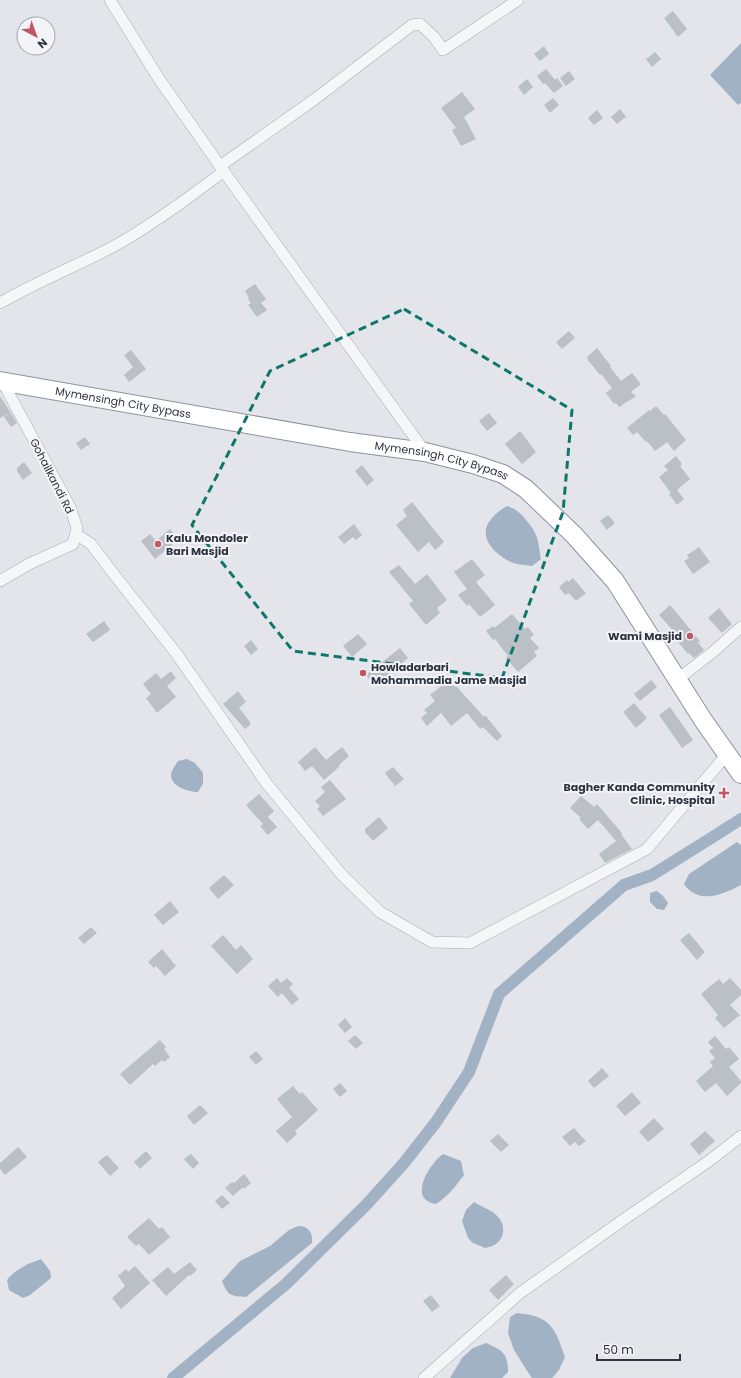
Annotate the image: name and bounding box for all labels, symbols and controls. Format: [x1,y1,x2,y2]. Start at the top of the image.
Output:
north arrow [16,16,56,56]
text: N [34,35,51,52]
street label: Mymensingh City Bypass [54,383,193,422]
street label: Gohailkandi Rd [26,435,78,517]
street label: Mymensingh City Bypass [374,437,512,484]
place label: Kalu Mondoler Bari Masjid [166,530,248,559]
marker: Kalu Mondoler Bari Masjid [153,539,163,549]
place label: Wami Masjid [608,628,682,644]
marker: Wami Masjid [685,631,695,641]
place label: Howladarbari Mohammadia Jame Masjid [371,659,527,688]
marker: Howladarbari Mohammadia Jame Masjid [358,668,368,678]
place label: Bagher Kanda Community Clinic, Hospital [564,779,715,808]
marker: Bagher Kanda Community Clinic, Hospital [718,787,730,799]
scale bar [597,1336,680,1362]
text: 50 m [603,1341,634,1358]

